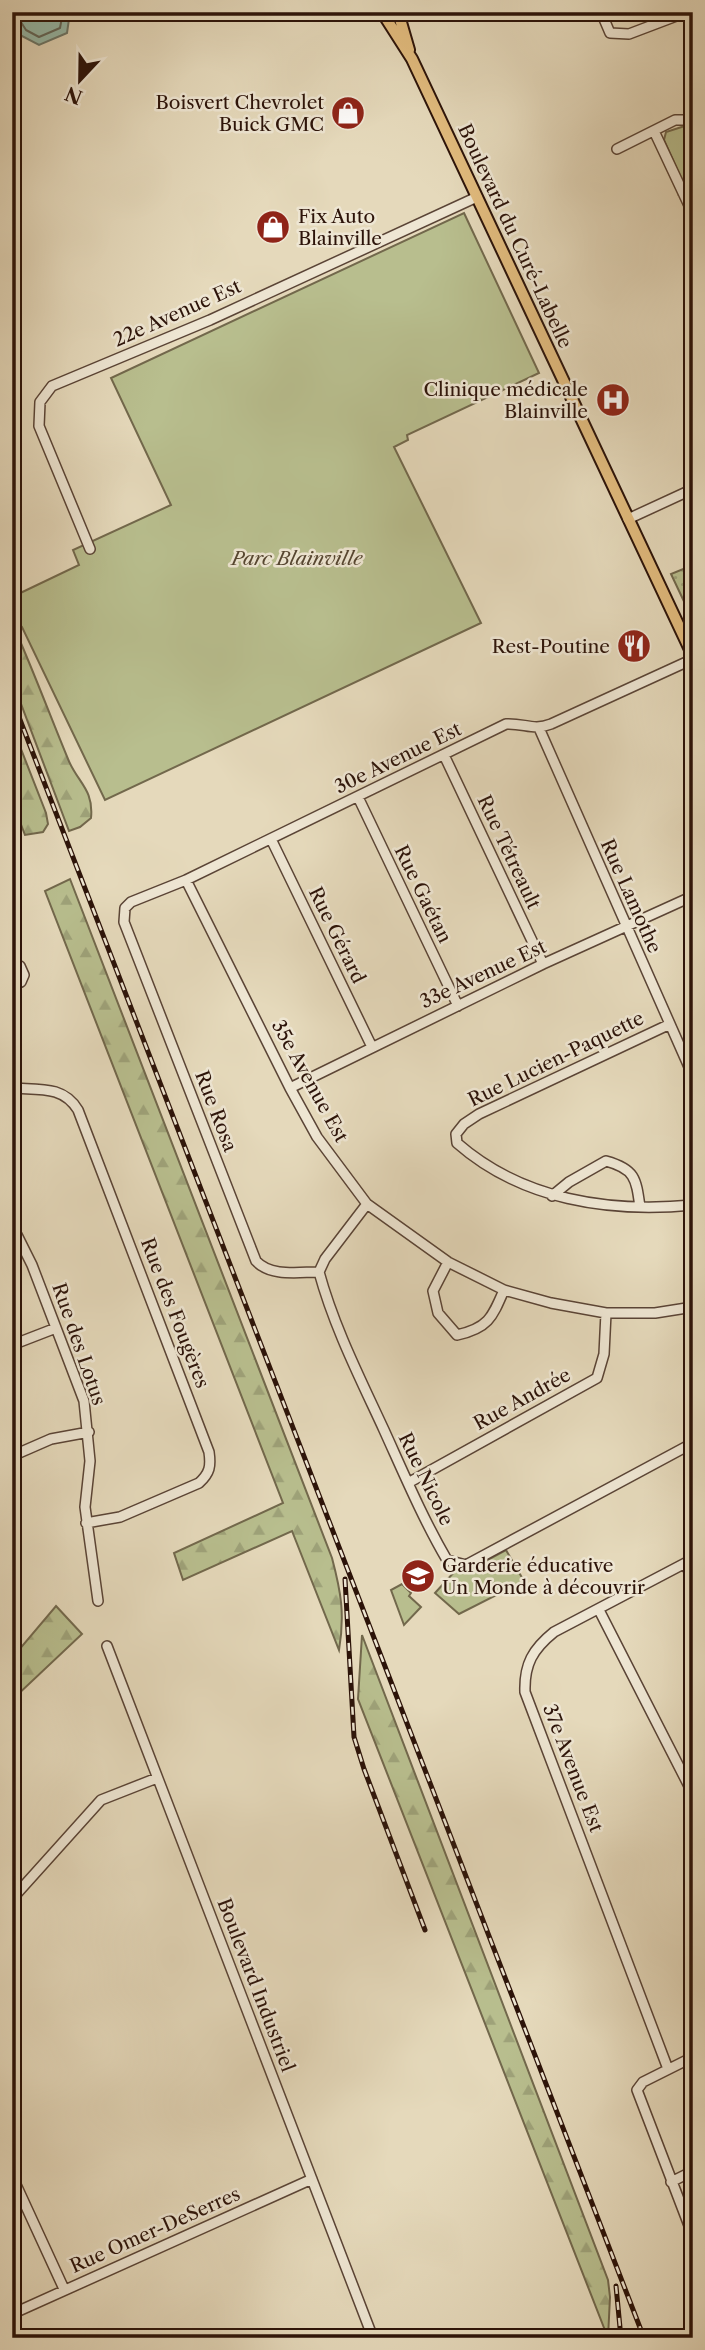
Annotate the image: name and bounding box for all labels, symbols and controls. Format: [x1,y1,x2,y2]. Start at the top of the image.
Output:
north arrow [46,46,116,116]
text: N [62,82,86,109]
place label: Boisvert Chevrolet Buick GMC [155,91,324,136]
shop icon: Boisvert Chevrolet Buick GMC [329,94,367,132]
street label: Boulevard du Curé-Labelle [453,120,577,352]
place label: Fix Auto Blainville [298,205,382,250]
shop icon: Fix Auto Blainville [254,208,292,246]
street label: 22e Avenue Est [110,274,245,351]
place label: Clinique médicale Blainville [423,378,588,423]
hospital icon: Clinique médicale Blainville [594,381,632,419]
park label: Parc Blainville [230,547,363,570]
restaurant icon: Rest-Poutine [615,627,653,665]
place label: Rest-Poutine [492,635,610,658]
street label: 30e Avenue Est [331,717,465,799]
street label: Rue Tétreault [473,791,546,913]
street label: Rue Lamothe [596,835,666,957]
street label: Rue Gaétan [389,841,457,947]
street label: Rue Gérard [304,883,370,987]
street label: 33e Avenue Est [416,935,550,1013]
street label: Rue Lucien-Paquette [464,1006,648,1112]
street label: 35e Avenue Est [267,1016,353,1146]
street label: Rue Rosa [190,1067,242,1155]
street label: Rue des Fougères [136,1235,214,1391]
street label: Rue des Lotus [47,1280,111,1408]
street label: Rue Andrée [470,1363,574,1435]
street label: Rue Nicole [394,1429,458,1529]
place label: Garderie éducative Un Monde à découvrir [442,1554,645,1599]
school or university icon: Garderie éducative Un Monde à découvrir [399,1557,437,1595]
street label: 37e Avenue Est [538,1701,608,1836]
street label: Boulevard Industriel [212,1895,300,2075]
street label: Rue Omer-DeSerres [66,2182,244,2278]

